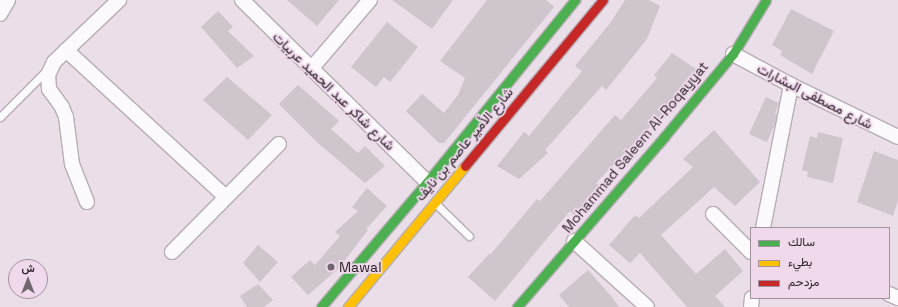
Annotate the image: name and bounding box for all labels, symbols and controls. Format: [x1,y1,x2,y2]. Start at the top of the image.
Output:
street label: شارع شاكر عبد الحميد عربيات [269,28,399,154]
street label: Mohammad Saleem Al-Roqayyat [558,58,712,236]
street label: شارع مصطفى البشارات [754,60,876,132]
street label: شارع الأمير عاصم بن نايف [412,84,516,204]
legend [750,227,890,299]
text: سالك [788,234,815,250]
text: بطيء [788,254,812,270]
north arrow [8,259,48,299]
place label: Mawal [339,259,382,275]
text: ش [21,261,35,275]
marker: Mawal [326,262,336,272]
text: مزدحم [788,274,819,290]

